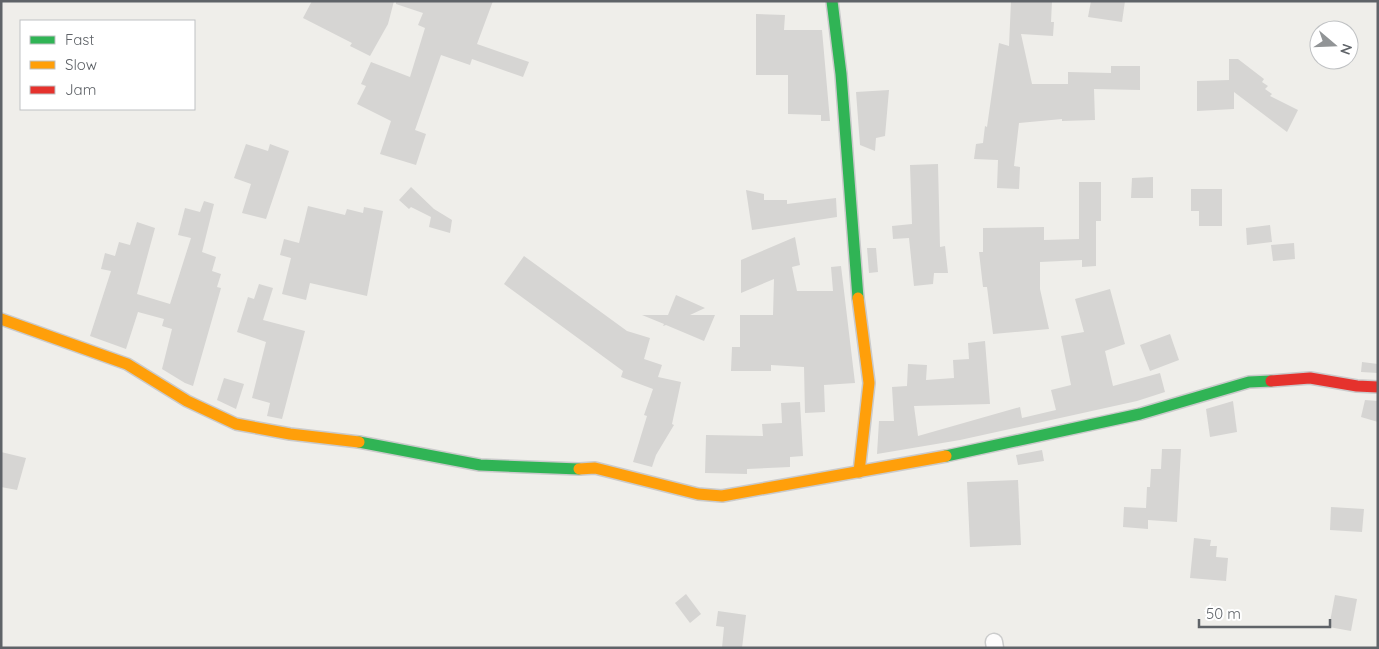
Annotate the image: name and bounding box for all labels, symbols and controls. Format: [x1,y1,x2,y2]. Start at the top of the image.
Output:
legend [20,20,195,110]
north arrow [1309,20,1359,70]
text: Fast [65,30,94,49]
text: N [1336,41,1356,57]
text: Slow [65,55,97,74]
text: Jam [65,80,96,99]
scale bar [1199,596,1330,628]
text: 50 m [1206,604,1241,623]

